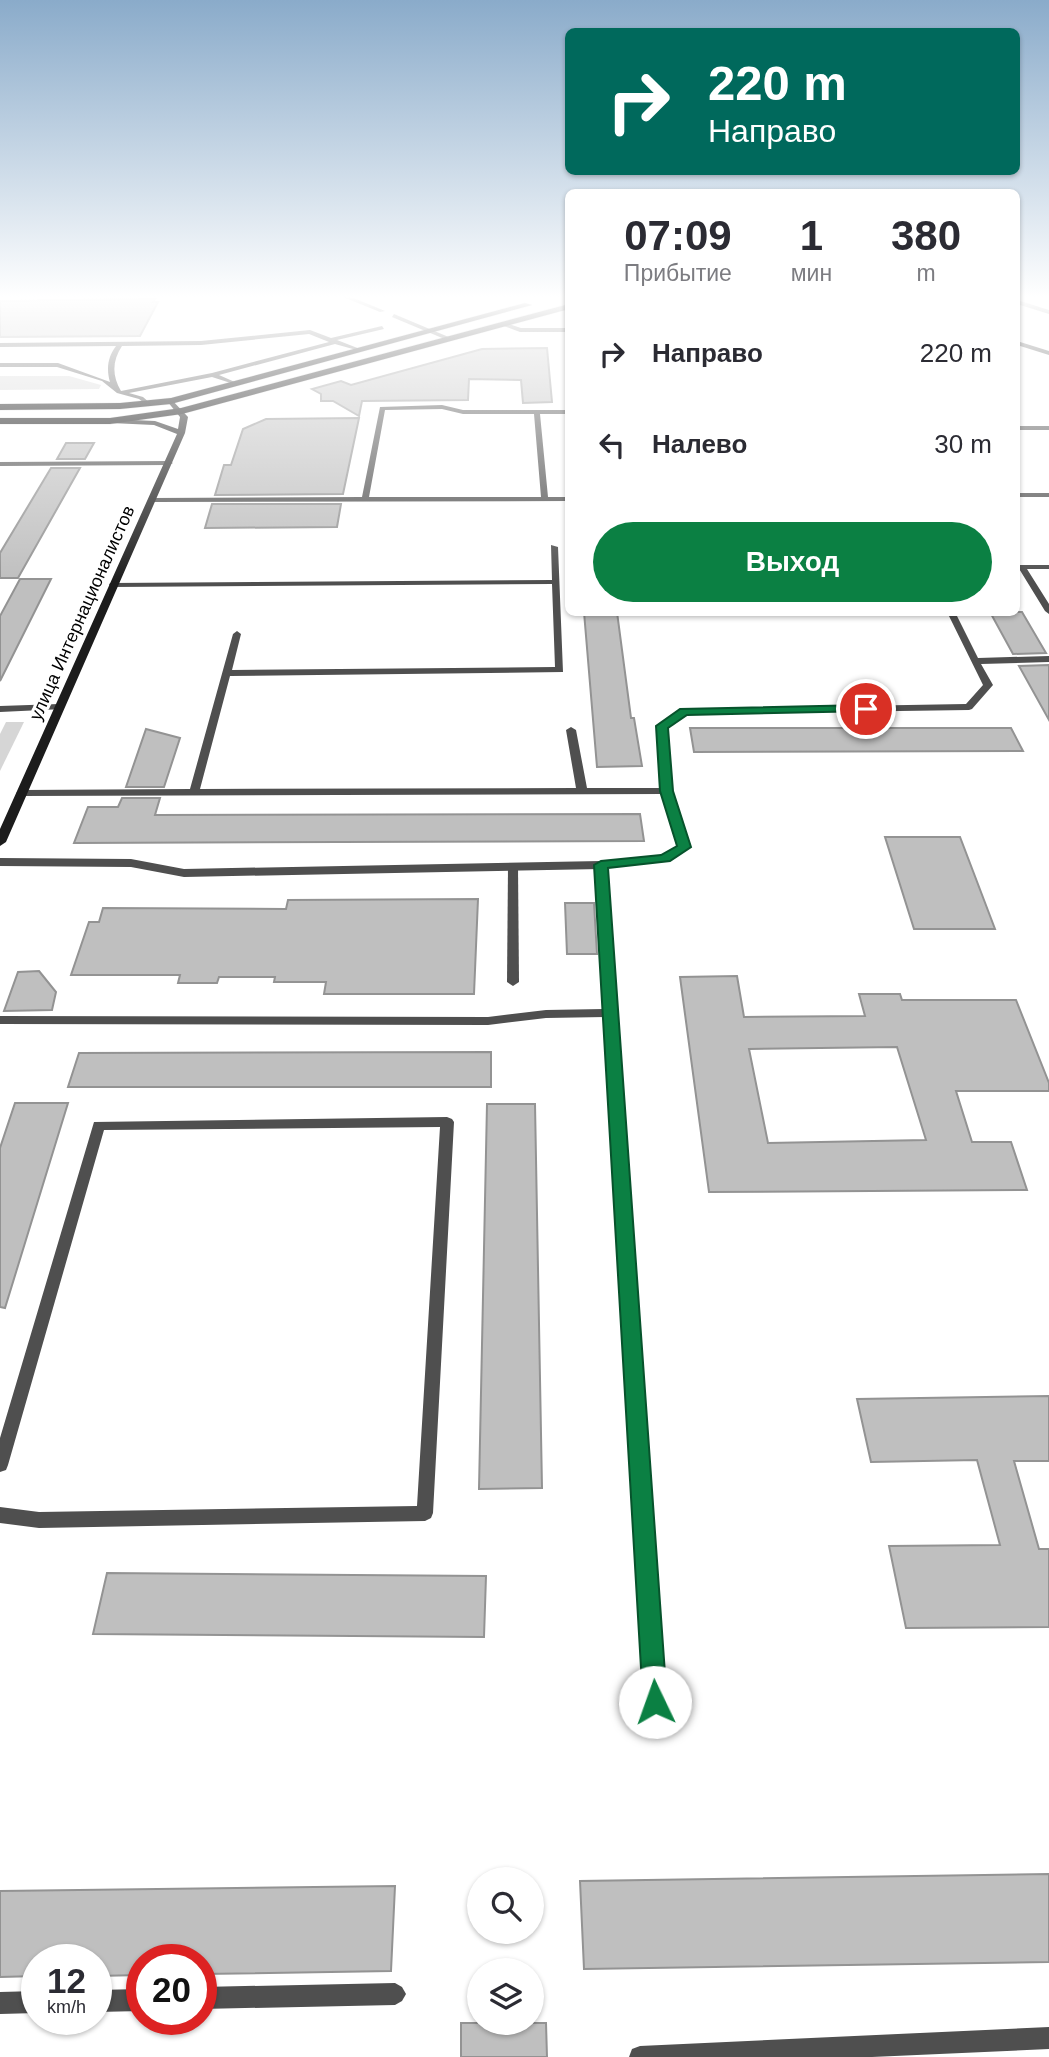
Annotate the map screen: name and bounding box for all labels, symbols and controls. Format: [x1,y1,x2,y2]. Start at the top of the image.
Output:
icon: right [593,56,684,147]
text: 220 m [708,56,847,110]
text: Направо [708,113,836,149]
text: 07:09 [624,212,732,259]
text: 1 [800,212,823,259]
text: 380 [891,212,961,259]
text: Прибытие [624,260,732,286]
text: мин [791,260,832,286]
text: m [916,260,936,286]
icon: right [593,335,631,373]
text: Направо [652,338,763,368]
text: 220 m [920,338,992,368]
icon: left [593,426,631,464]
text: Налево [652,429,747,459]
text: 30 m [934,429,992,459]
street label: улица Интернационалистов [26,503,138,723]
button: Выход [593,522,992,602]
pin [836,679,896,739]
icon: arrive [847,690,885,728]
position arrow [618,1665,692,1739]
map controls [467,1867,544,2035]
button: search [467,1867,544,1944]
speed limit sign: 20 [126,1944,217,2035]
button: layers [467,1958,544,2035]
text: 12 [47,1961,86,2000]
text: km/h [47,1997,86,2017]

